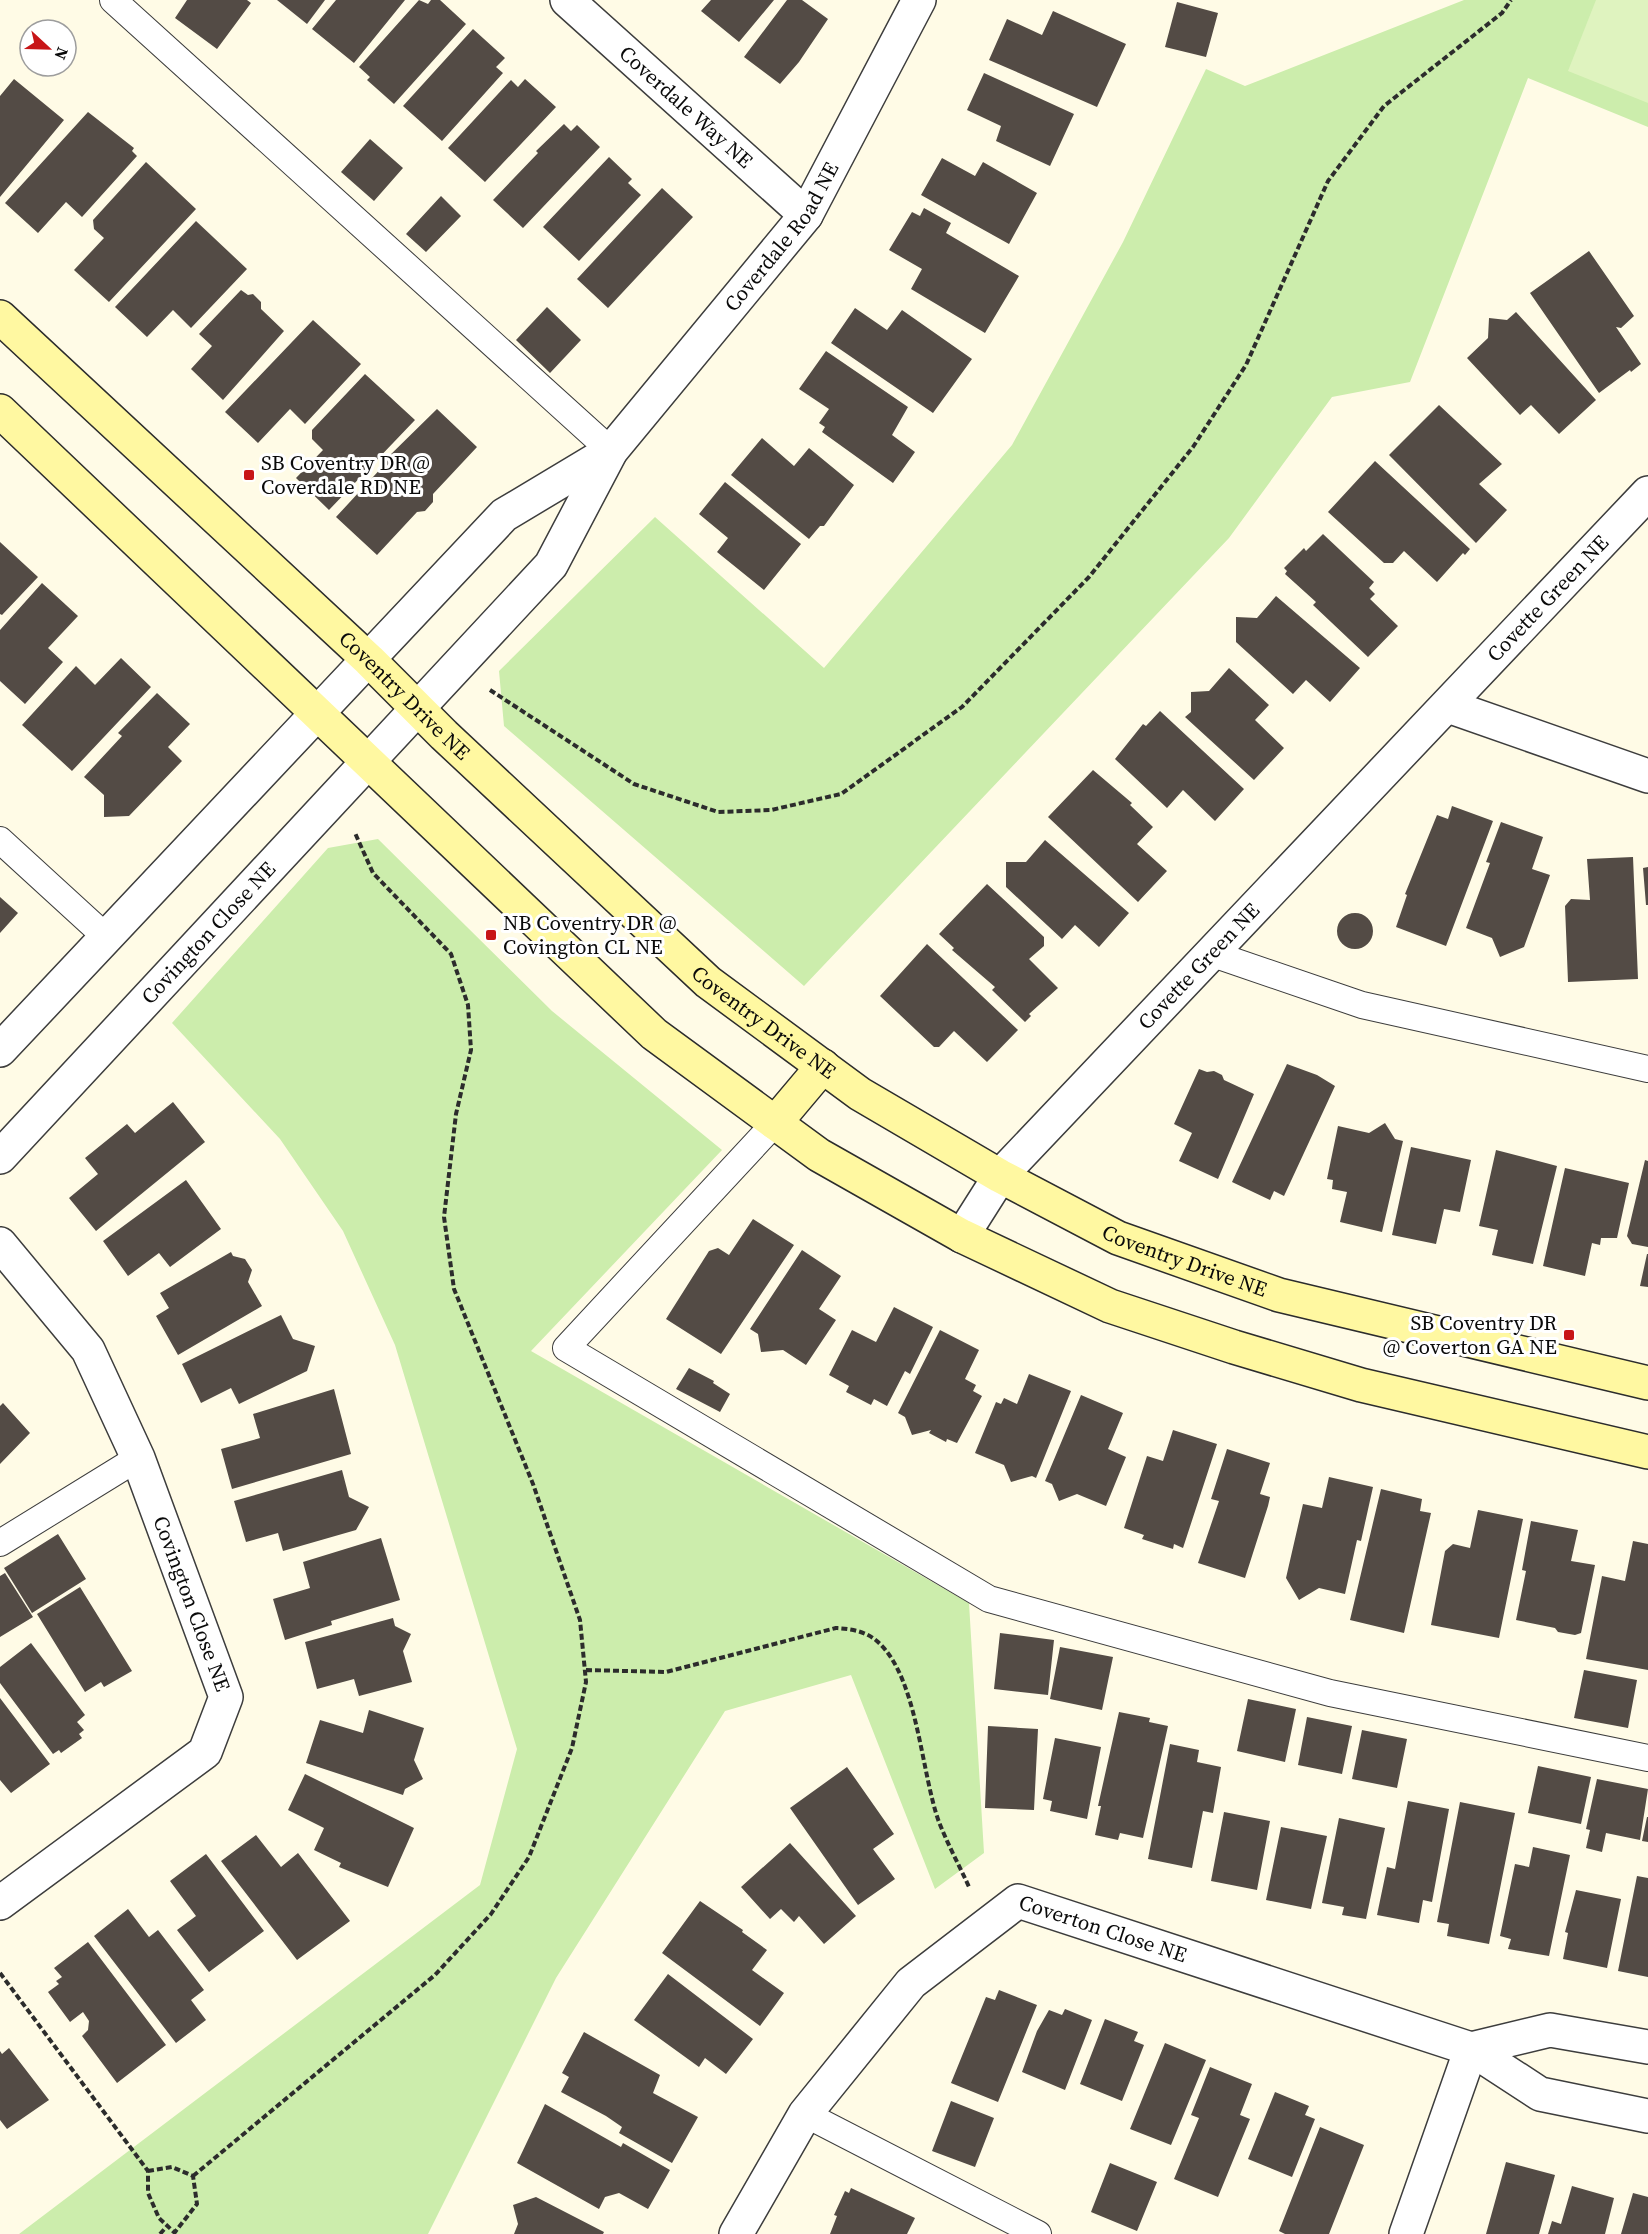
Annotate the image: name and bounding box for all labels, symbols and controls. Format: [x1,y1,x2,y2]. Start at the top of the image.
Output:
north arrow [18,18,78,78]
street label: Coverdale Way NE [613,39,759,175]
text: N [49,44,74,63]
street label: Coverdale Road NE [717,157,845,317]
place label: SB Coventry DR @ Coverdale RD NE [261,448,430,501]
marker: SB Coventry DR @ Coverdale RD NE [242,468,256,482]
street label: Covette Green NE [1480,528,1615,668]
street label: Coventry Drive NE [333,624,477,766]
street label: Covington Close NE [134,855,282,1010]
street label: Covette Green NE [1131,896,1266,1036]
place label: NB Coventry DR @ Covington CL NE [503,908,677,961]
marker: NB Coventry DR @ Covington CL NE [484,928,498,942]
street label: Coventry Drive NE [685,959,842,1085]
street label: Coventry Drive NE [1097,1217,1271,1304]
place label: SB Coventry DR @ Coverton GA NE [1383,1308,1557,1361]
marker: SB Coventry DR @ Coverton GA NE [1562,1328,1576,1342]
street label: Covington Close NE [147,1512,238,1695]
street label: Coverton Close NE [1015,1887,1191,1969]

